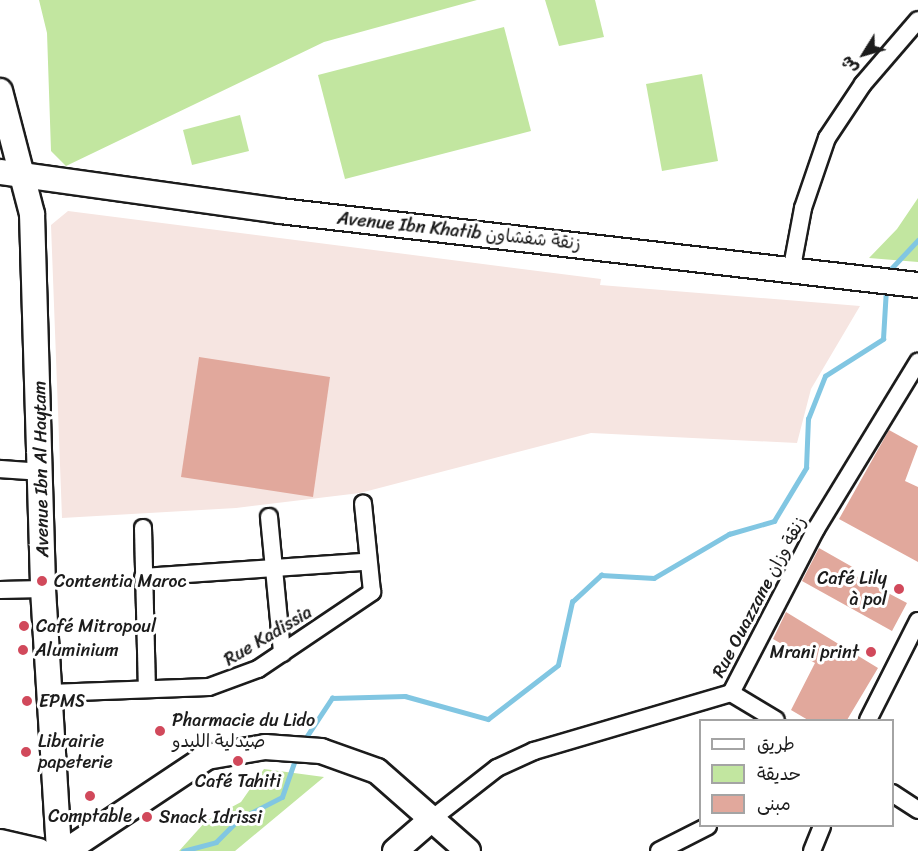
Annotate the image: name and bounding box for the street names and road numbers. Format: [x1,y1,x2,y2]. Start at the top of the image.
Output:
street label: Avenue Ibn Khatib زنقة شفشاون [336,207,582,255]
street label: Avenue Ibn Al Haytam [29,380,53,558]
street label: Rue Ouazzane زنقة وزان [707,512,811,682]
street label: Rue Kadissia [220,601,316,671]

